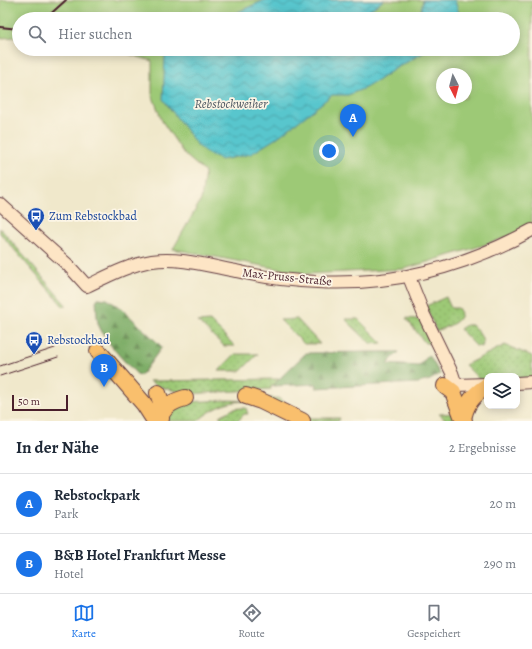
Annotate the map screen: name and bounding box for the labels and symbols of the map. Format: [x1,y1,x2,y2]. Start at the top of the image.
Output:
north arrow [436,68,472,104]
water label: Rebstockweiher [194,95,268,112]
pin: A [340,104,366,137]
your location [319,141,339,161]
bus stop icon: Zum Rebstockbad [26,206,46,231]
place label: Zum Rebstockbad [49,208,137,224]
street label: Max-Pruss-Straße [241,264,333,290]
bus stop icon: Rebstockbad [24,330,44,355]
place label: Rebstockbad [47,332,110,348]
pin: B [91,354,117,387]
scale bar [12,393,68,412]

